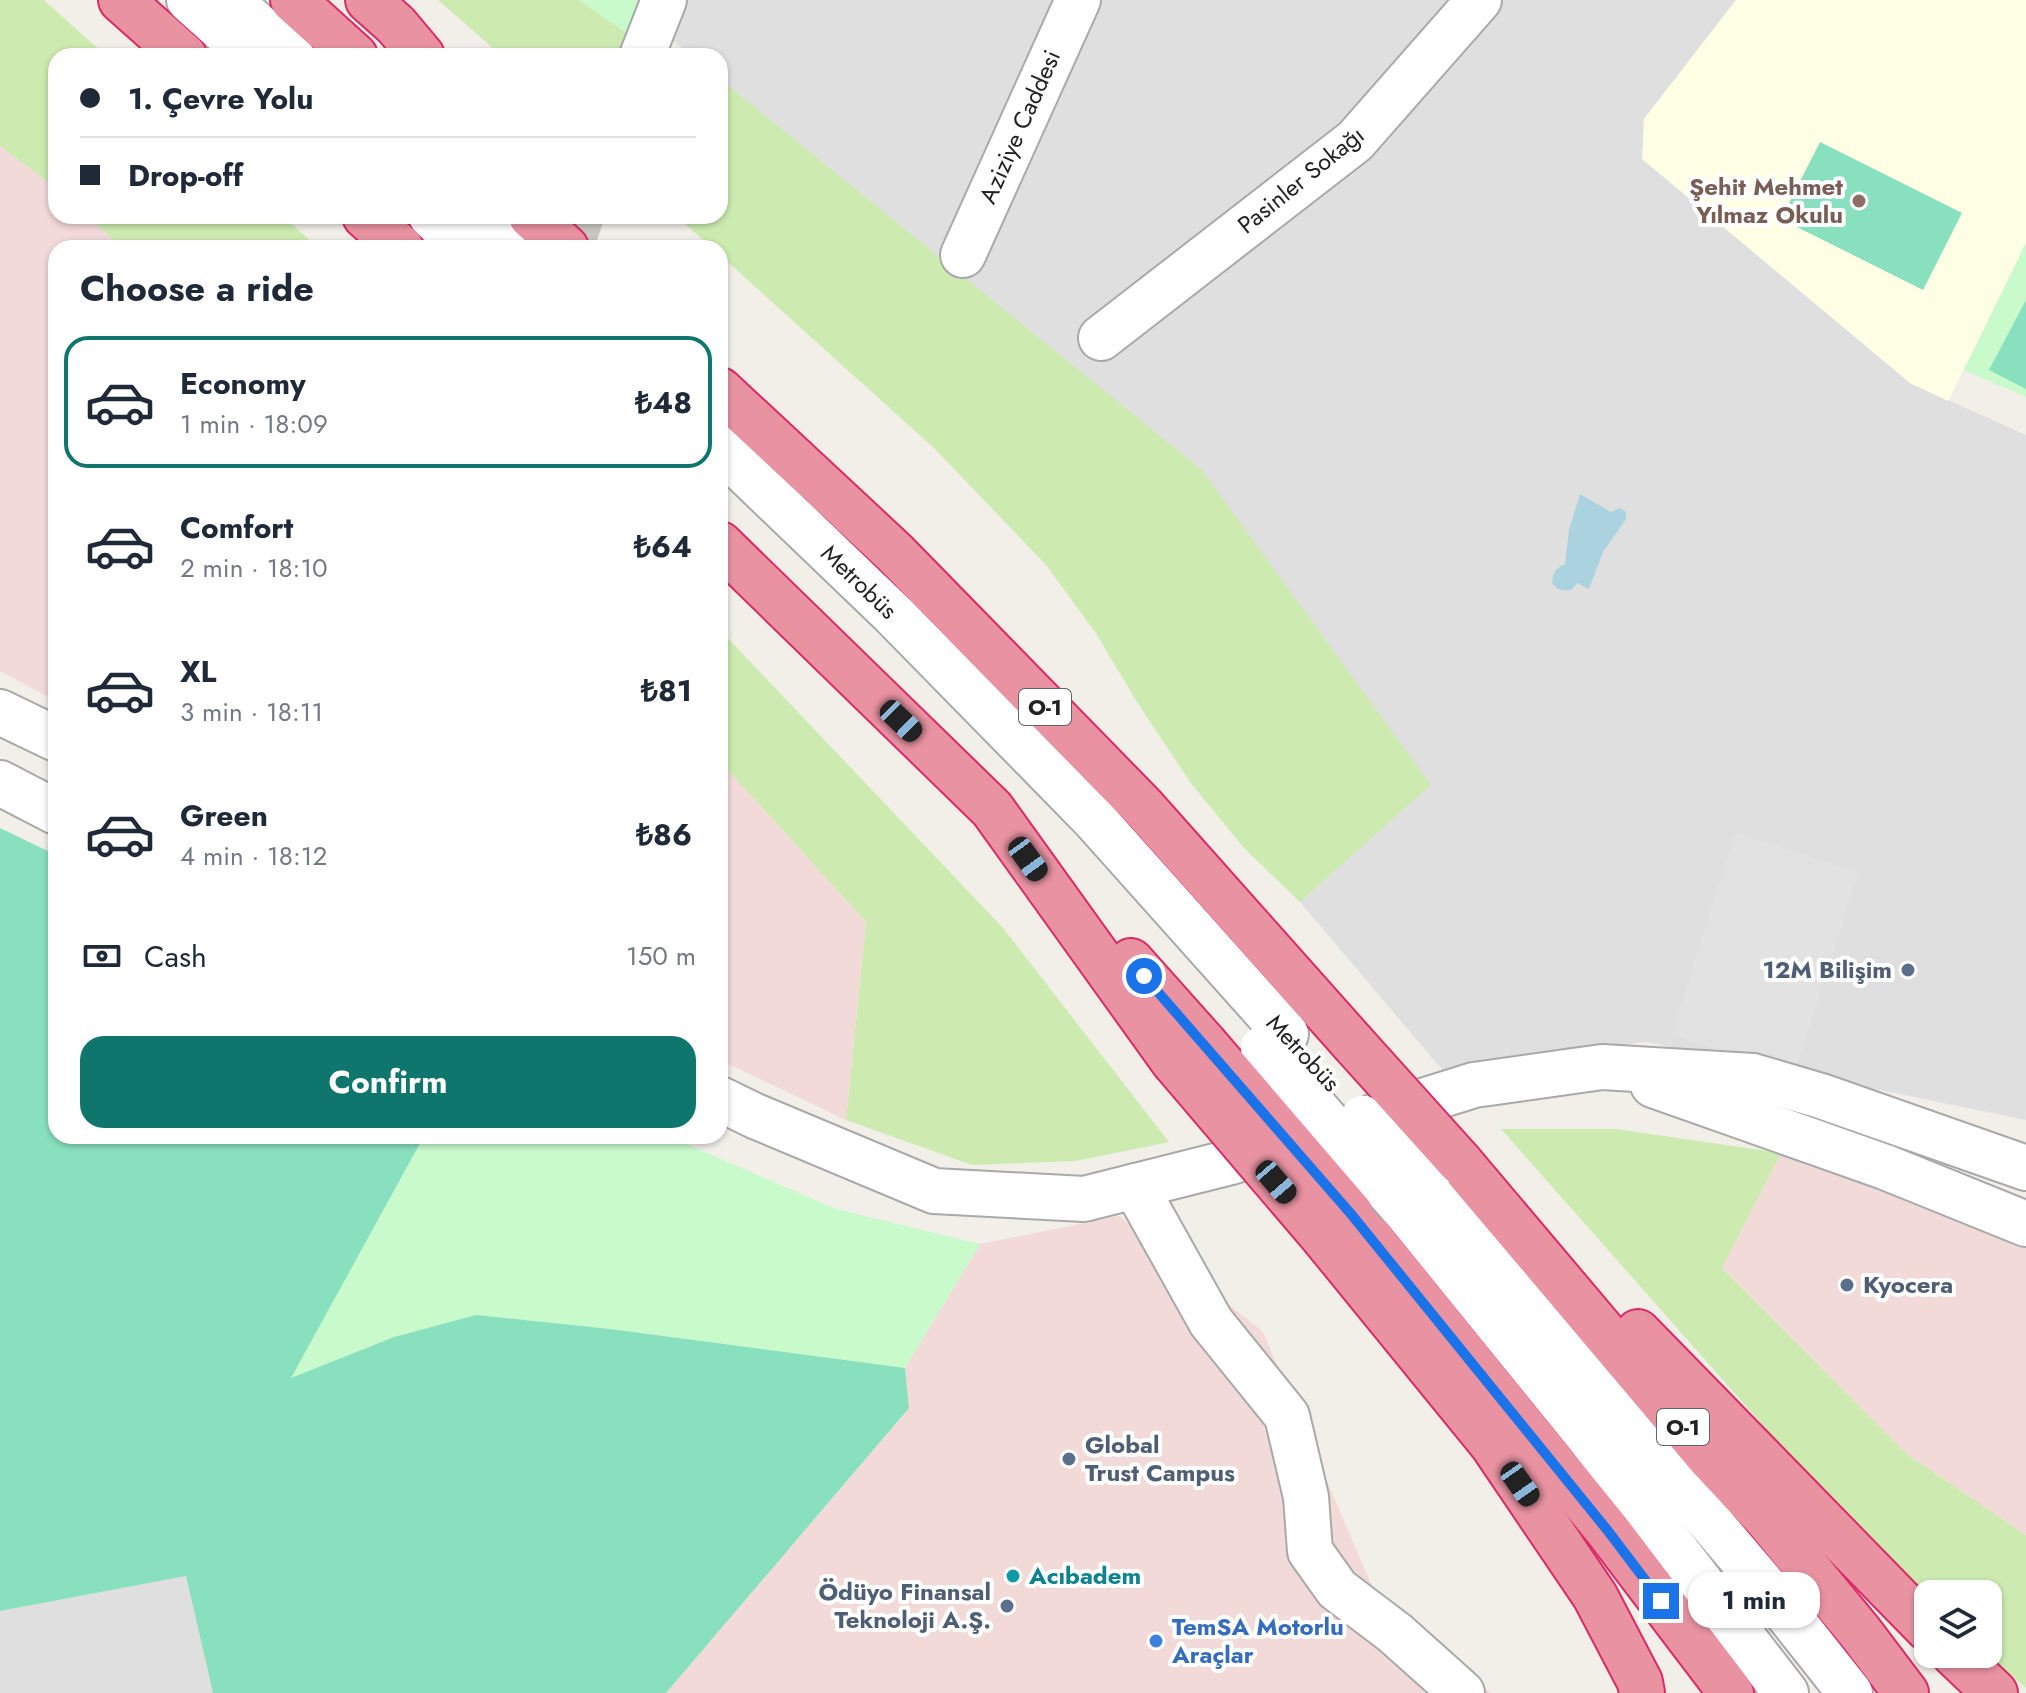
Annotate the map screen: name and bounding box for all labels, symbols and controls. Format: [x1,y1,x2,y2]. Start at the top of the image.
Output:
street label: Aziziye Caddesi [970,44,1069,209]
text: 1. Çevre Yolu [128,77,313,120]
street label: Pasinler Sokağı [1230,118,1372,242]
text: Drop-off [128,154,243,197]
place label: Şehit Mehmet Yılmaz Okulu [1689,169,1843,232]
marker: Şehit Mehmet Yılmaz Okulu [1850,192,1868,210]
text: Choose a ride [80,262,314,314]
text: Economy [180,362,306,405]
icon: car [84,366,156,438]
text: ₺48 [635,381,692,424]
text: 1 min · 18:09 [180,405,328,443]
text: Comfort [180,506,293,549]
icon: car [84,510,156,582]
text: ₺64 [634,525,692,568]
street label: Metrobüs [813,536,905,627]
text: 2 min · 18:10 [180,549,328,587]
text: XL [180,650,216,693]
icon: car [84,654,156,726]
text: ₺81 [641,669,692,712]
road number: O-1 [1019,689,1071,725]
text: 3 min · 18:11 [180,693,323,731]
car [875,696,927,746]
text: Green [180,794,268,837]
icon: car [84,798,156,870]
text: ₺86 [636,813,692,856]
car [1004,833,1052,885]
text: 4 min · 18:12 [180,837,327,875]
icon: cash [80,934,124,978]
text: Cash [144,935,207,978]
text: 150 m [626,937,696,975]
place label: 12M Bilişim [1763,952,1892,987]
route start [1126,958,1162,994]
marker: 12M Bilişim [1899,961,1917,979]
street label: Metrobüs [1258,1006,1348,1099]
button: Confirm [80,1036,696,1128]
car [1251,1156,1301,1208]
place label: Kyocera [1863,1267,1953,1302]
marker: Kyocera [1838,1276,1856,1294]
road number: O-1 [1657,1409,1709,1445]
place label: Global Trust Campus [1085,1427,1235,1490]
marker: Global Trust Campus [1060,1450,1078,1468]
car [1496,1457,1544,1511]
place label: Acıbadem [1028,1558,1141,1593]
marker: Acıbadem [1004,1567,1022,1585]
callout: 1 min [1689,1573,1821,1629]
place label: Ödüyo Finansal Teknoloji A.Ş. [818,1574,991,1637]
map controls [1914,1580,2002,1668]
button: layers [1914,1580,2002,1668]
text: 1 min [1722,1581,1786,1619]
route end [1643,1583,1679,1619]
marker: Ödüyo Finansal Teknoloji A.Ş. [998,1597,1016,1615]
place label: TemSA Motorlu Araçlar [1171,1609,1344,1672]
marker: TemSA Motorlu Araçlar [1147,1632,1165,1650]

